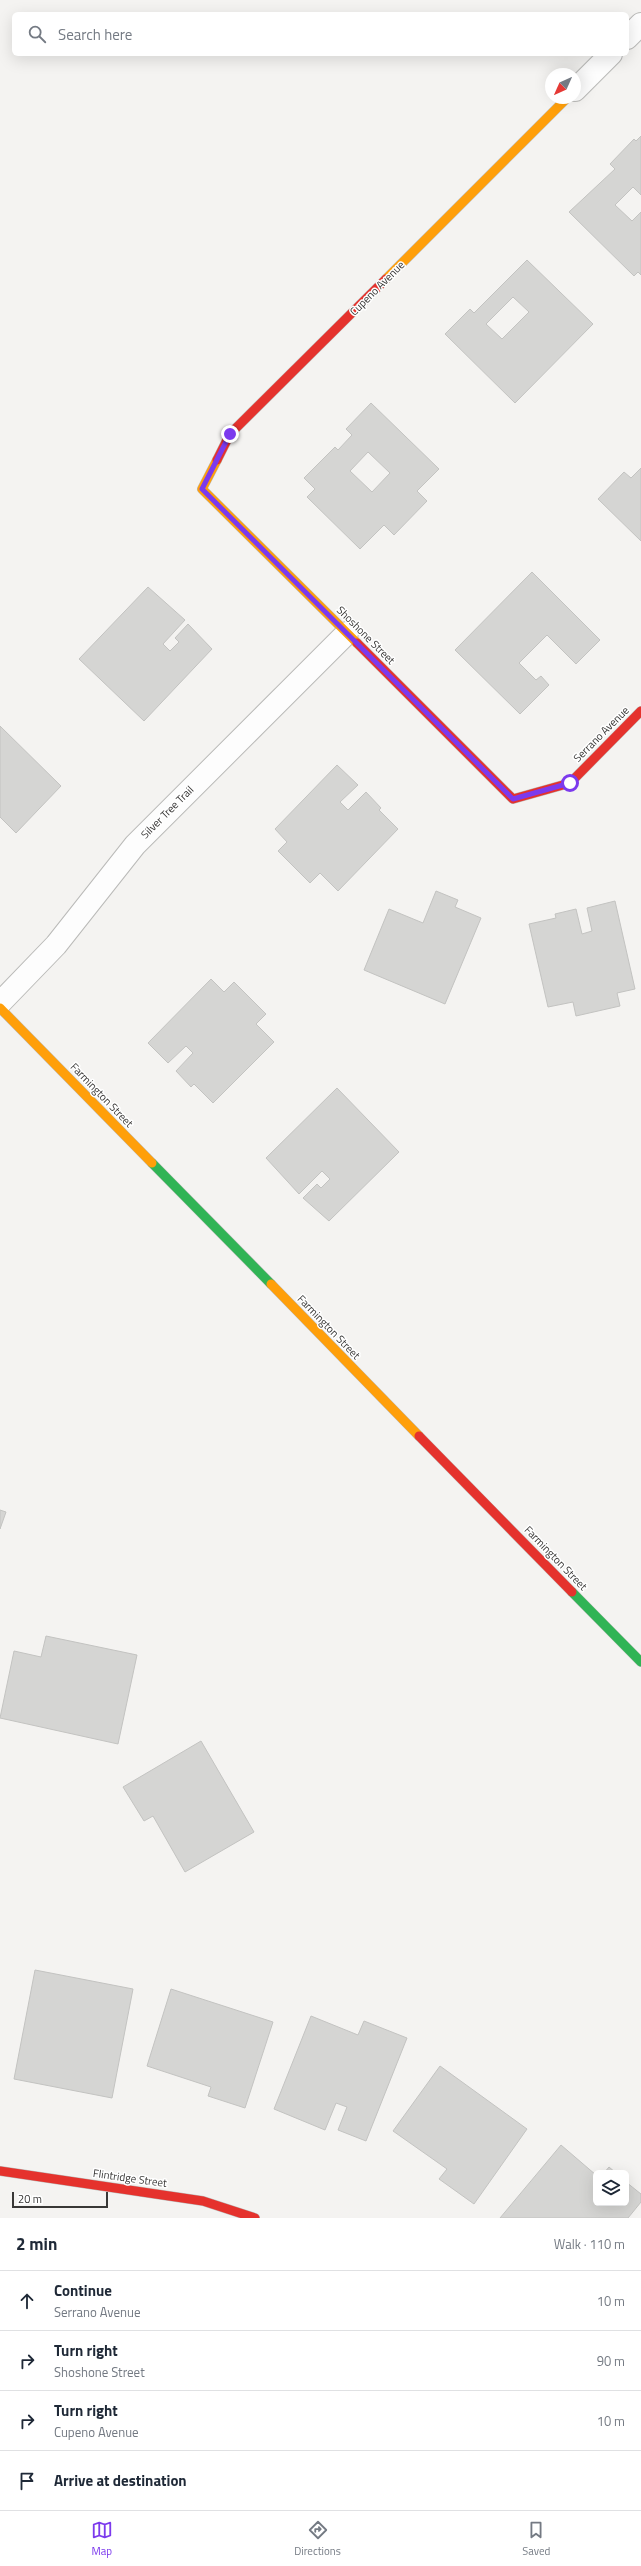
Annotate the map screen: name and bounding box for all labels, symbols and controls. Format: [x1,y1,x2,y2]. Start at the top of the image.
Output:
search box [12,12,629,56]
icon: search [26,23,48,45]
text: Search here [58,23,132,46]
north arrow [545,68,581,104]
street label: Cupeno Avenue [346,257,408,319]
route end [221,425,239,443]
street label: Shoshone Street [333,602,399,668]
street label: Serrano Avenue [569,702,633,766]
route start [561,774,579,792]
street label: Silver Tree Trail [137,782,197,842]
street label: Farmington Street [67,1059,137,1131]
street label: Farmington Street [294,1291,364,1363]
street label: Farmington Street [521,1522,591,1594]
street label: Flintridge Street [92,2165,168,2191]
map controls [593,2170,629,2206]
button: layers [593,2170,629,2206]
scale bar [12,2190,108,2209]
text: 20 m [18,2191,42,2207]
text: 2 min [16,2231,57,2257]
text: Walk · 110 m [554,2234,625,2254]
text: Continue [54,2279,112,2302]
icon: ahead [16,2290,38,2312]
text: 10 m [597,2291,625,2311]
text: Serrano Avenue [54,2302,141,2322]
text: Turn right [54,2339,118,2362]
icon: right [16,2350,38,2372]
text: 90 m [597,2351,625,2371]
text: Shoshone Street [54,2362,145,2382]
text: Turn right [54,2399,118,2422]
icon: right [16,2410,38,2432]
text: 10 m [597,2411,625,2431]
text: Cupeno Avenue [54,2422,139,2442]
text: Arrive at destination [54,2469,187,2492]
icon: arrive [16,2470,38,2492]
tab: Map [91,2519,113,2559]
tab: Directions [294,2519,341,2559]
tab: Saved [522,2519,550,2559]

